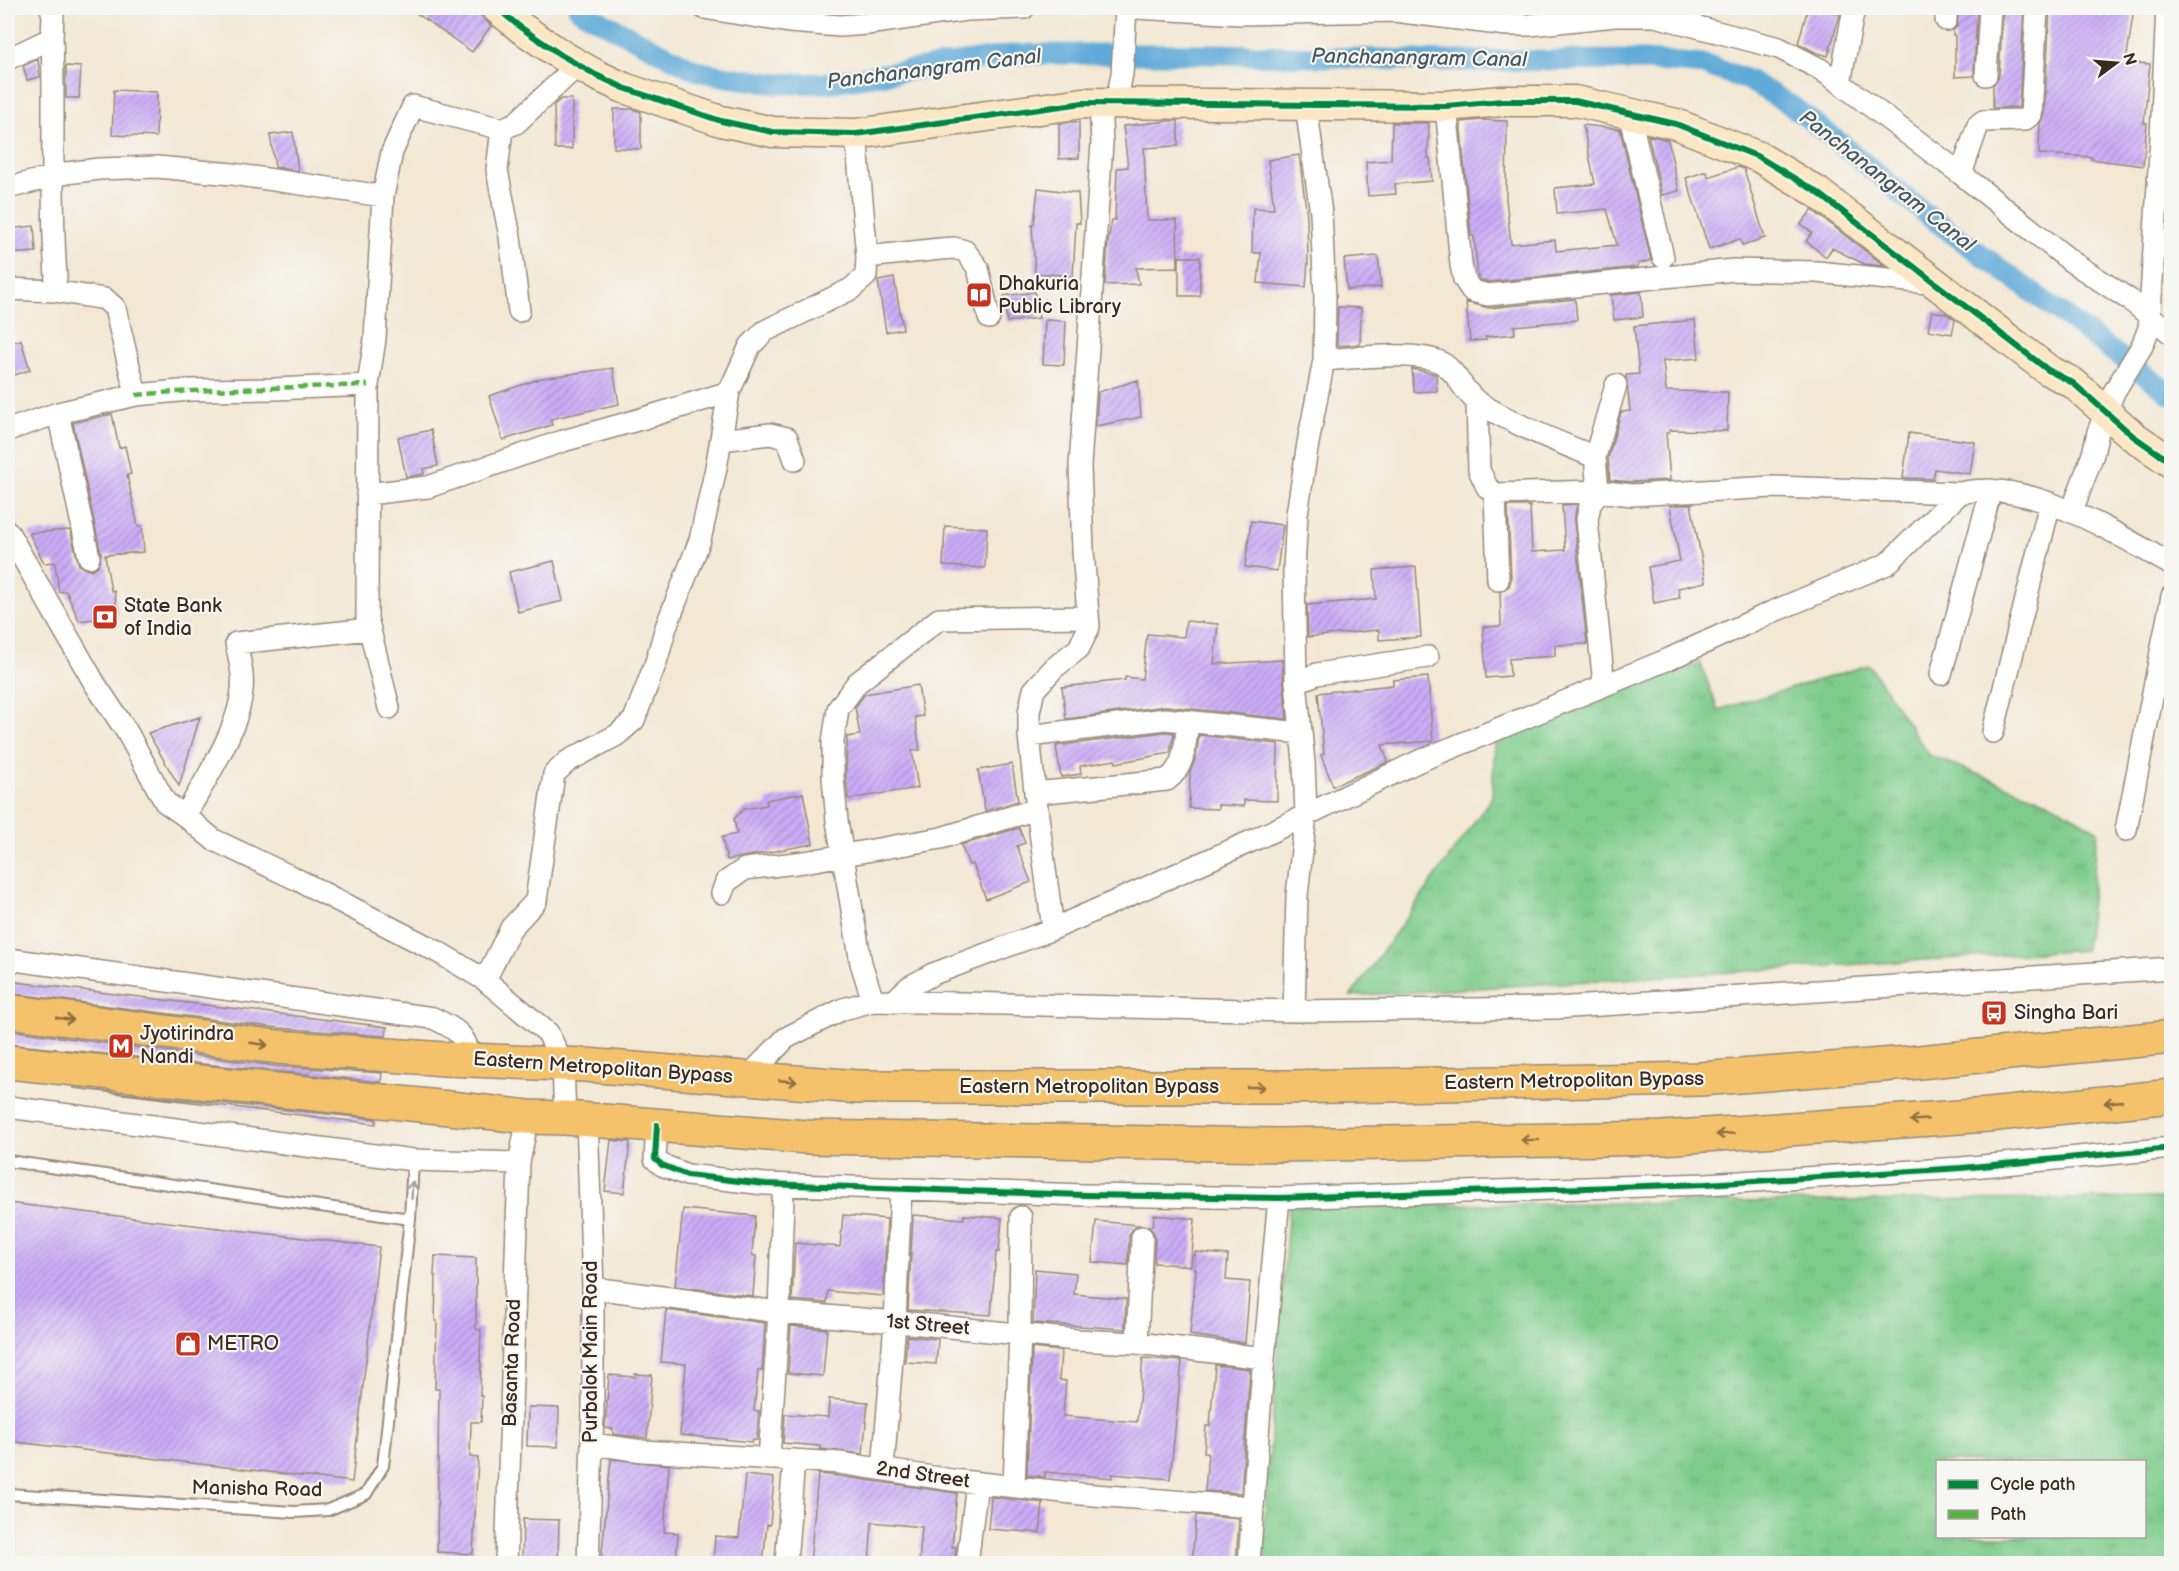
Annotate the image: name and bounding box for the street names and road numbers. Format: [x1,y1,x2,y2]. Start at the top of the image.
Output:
street label: Eastern Metropolitan Bypass [472,1047,734,1089]
street label: Eastern Metropolitan Bypass [1444,1067,1704,1095]
street label: Eastern Metropolitan Bypass [959,1075,1219,1099]
street label: Purbalok Main Road [579,1261,603,1443]
street label: Basanta Road [498,1299,526,1427]
street label: 1st Street [885,1309,971,1341]
street label: 2nd Street [875,1457,971,1493]
street label: Manisha Road [192,1476,322,1502]

